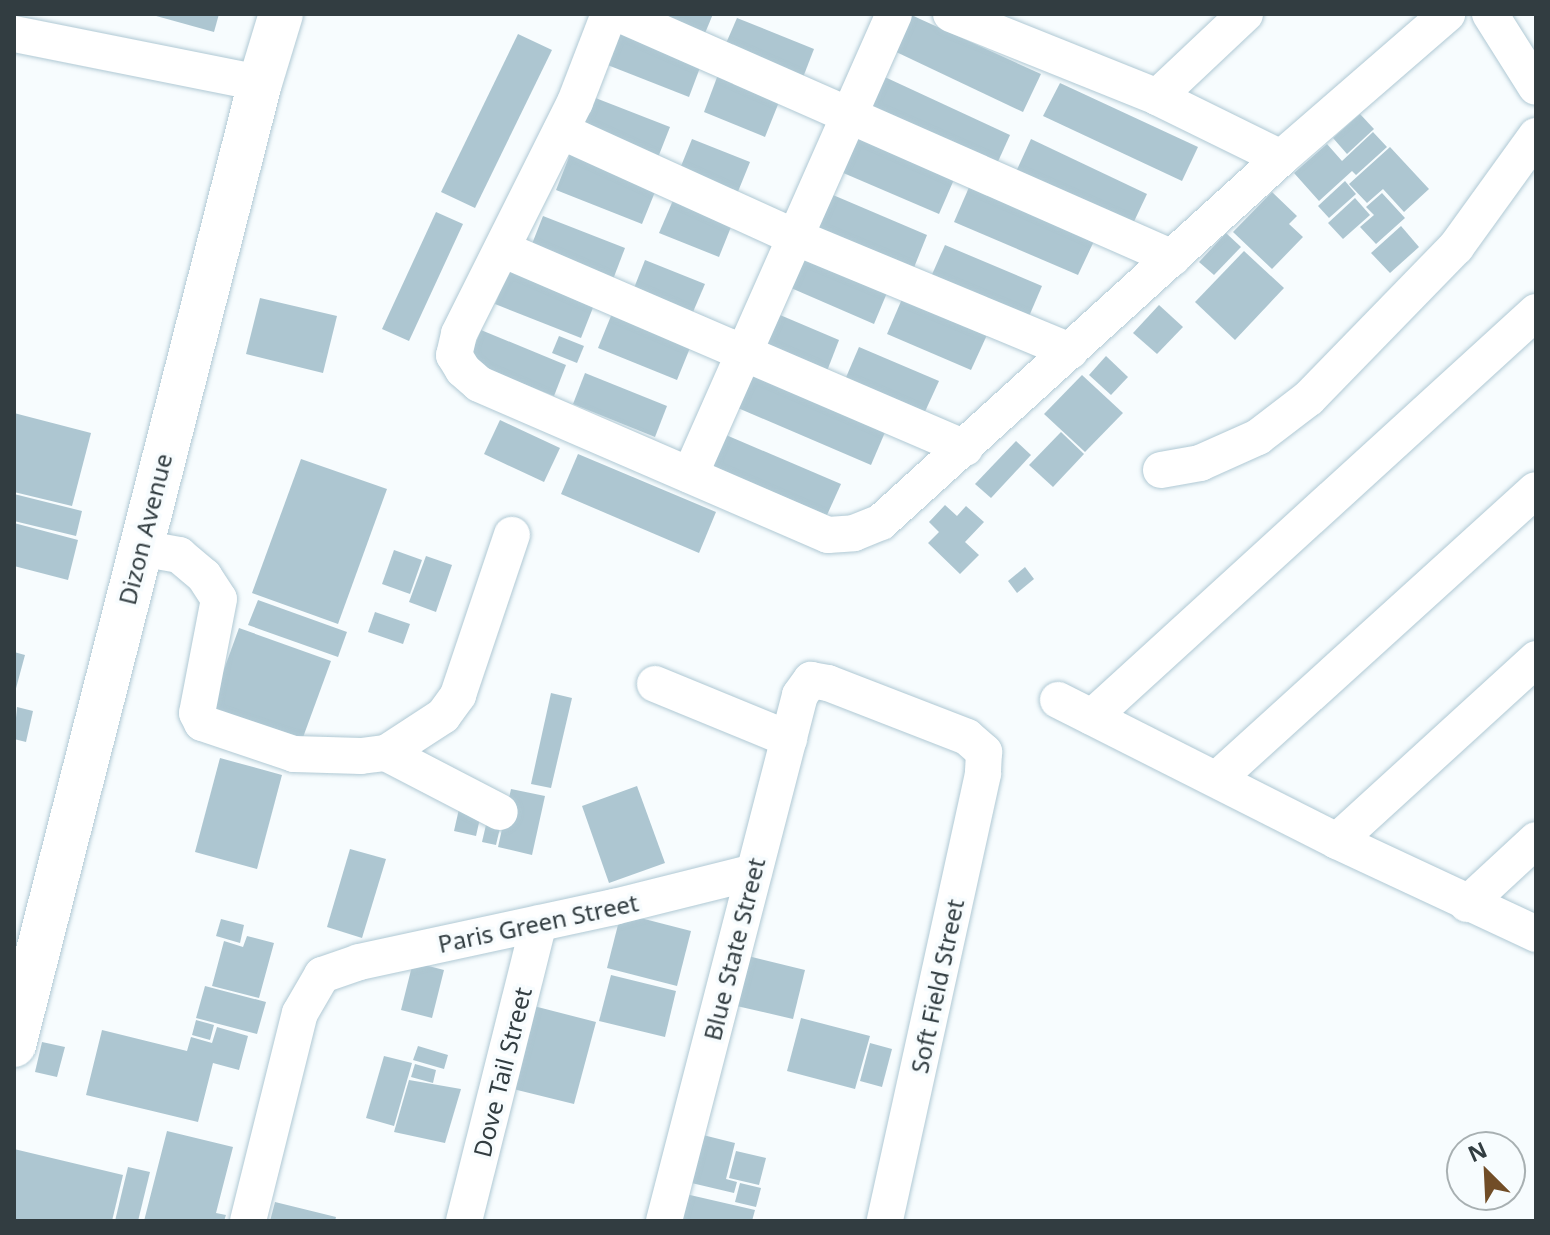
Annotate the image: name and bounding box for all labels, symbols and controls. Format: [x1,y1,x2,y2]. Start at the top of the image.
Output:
street label: Dizon Avenue [112,450,178,608]
street label: Blue State Street [697,855,771,1043]
street label: Paris Green Street [435,888,641,958]
street label: Soft Field Street [904,896,970,1076]
street label: Dove Tail Street [467,984,537,1160]
north arrow [1446,1131,1526,1211]
text: N [1463,1134,1491,1168]

